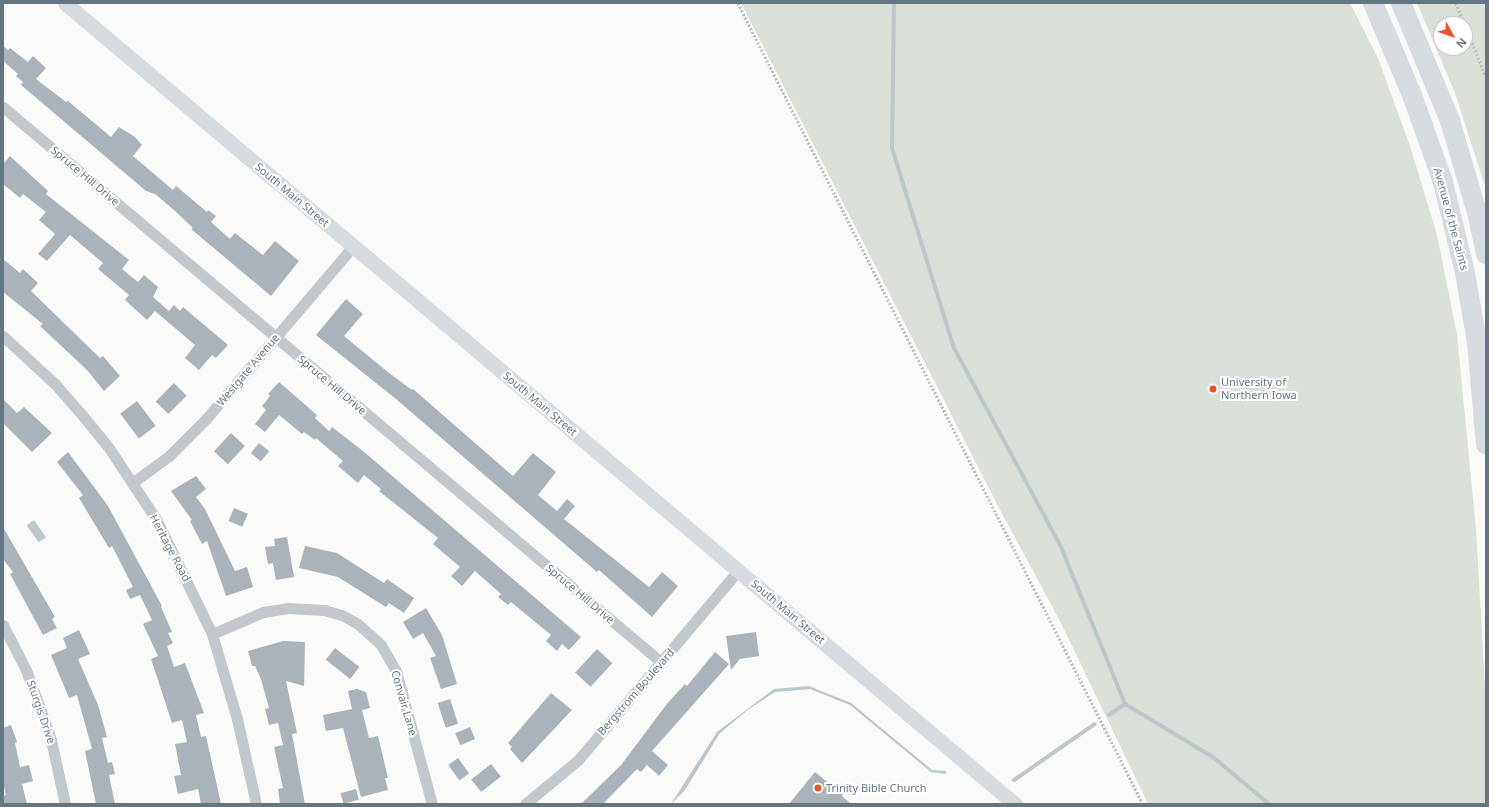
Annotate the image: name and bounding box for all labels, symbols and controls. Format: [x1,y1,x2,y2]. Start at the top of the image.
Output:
north arrow [1433,16,1473,56]
text: N [1453,35,1470,52]
street label: Spruce Hill Drive [48,144,122,208]
street label: South Main Street [252,160,332,230]
street label: Avenue of the Saints [1431,166,1471,272]
street label: Westgate Avenue [214,331,282,409]
street label: Spruce Hill Drive [295,353,369,417]
street label: South Main Street [500,369,580,439]
place label: University of Northern Iowa [1221,376,1297,402]
marker: University of Northern Iowa [1208,384,1218,394]
street label: Heritage Road [147,512,193,584]
street label: Spruce Hill Drive [543,562,617,626]
street label: South Main Street [748,577,828,647]
street label: Bergstrom Boulevard [595,646,677,738]
street label: Convair Lane [388,669,420,737]
street label: Sturgis Drive [24,679,58,745]
place label: Trinity Bible Church [826,781,927,795]
marker: Trinity Bible Church [813,783,823,793]

